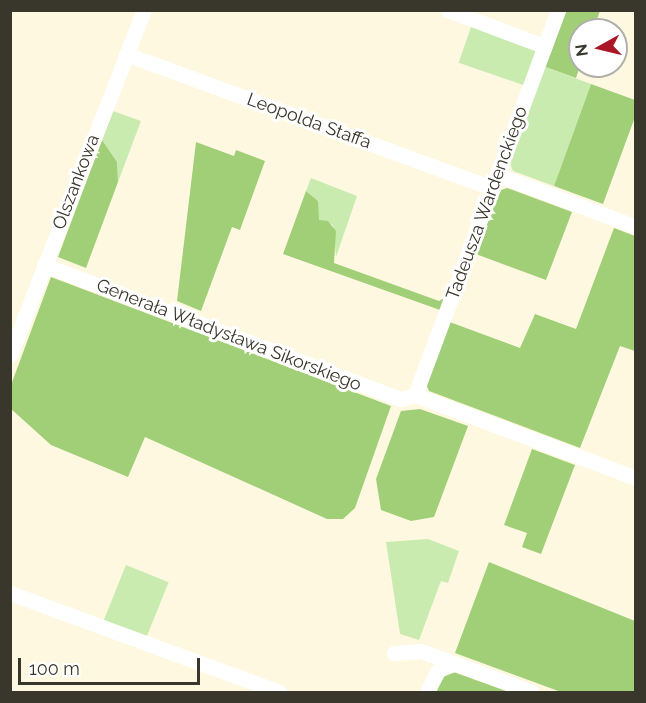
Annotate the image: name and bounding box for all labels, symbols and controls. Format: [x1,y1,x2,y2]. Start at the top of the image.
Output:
north arrow [568,18,628,78]
text: N [571,43,592,58]
street label: Leopolda Staffa [244,89,374,153]
street label: Tadeusza Wardenckiego [442,103,532,303]
street label: Olszankowa [48,131,104,233]
street label: Generała Władysława Sikorskiego [93,274,365,396]
scale bar [21,646,202,684]
text: 100 m [29,658,80,679]

